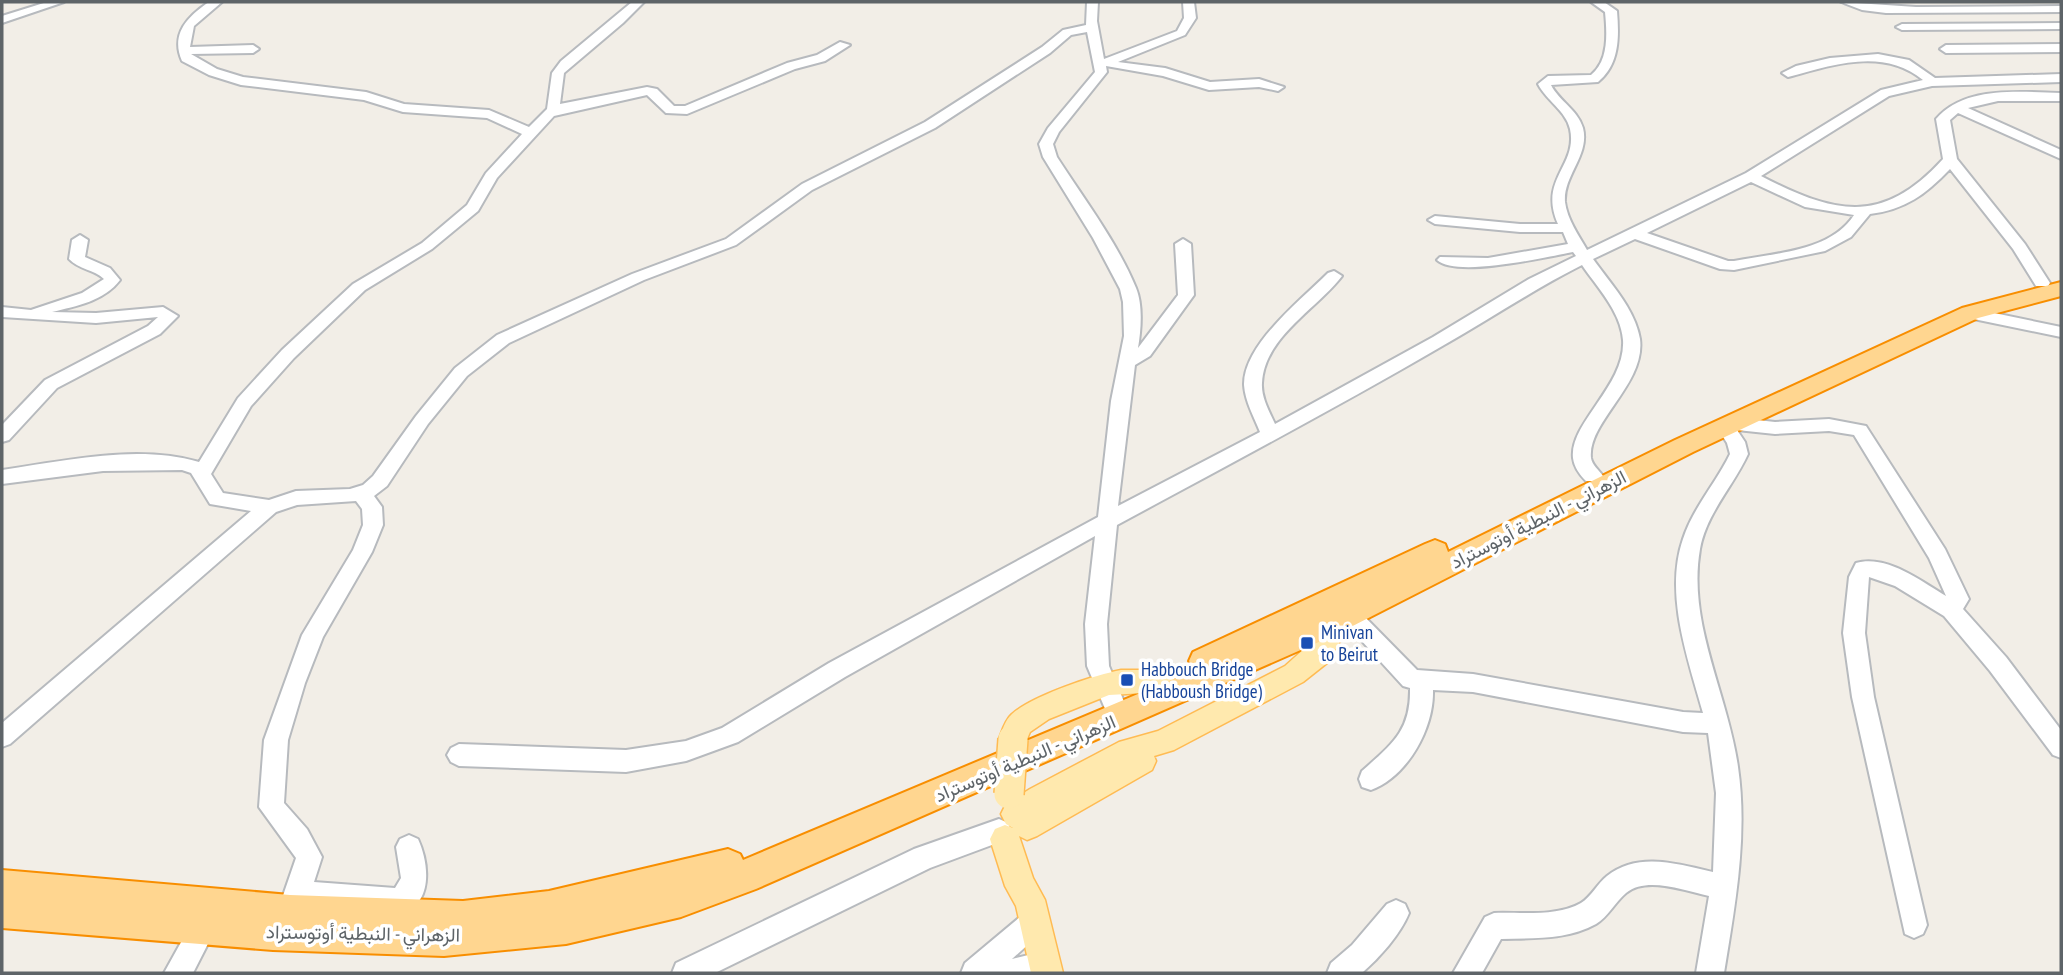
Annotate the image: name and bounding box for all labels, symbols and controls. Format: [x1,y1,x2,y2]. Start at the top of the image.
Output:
street label: الزهراني - النبطية أوتوستراد [1446,464,1632,577]
place label: Minivan to Beirut [1321,620,1379,666]
marker: Minivan to Beirut [1299,635,1315,651]
place label: Habbouch Bridge (Habboush Bridge) [1141,657,1263,703]
marker: Habbouch Bridge (Habboush Bridge) [1119,672,1135,688]
street label: الزهراني - النبطية أوتوستراد [931,709,1121,811]
street label: الزهراني - النبطية أوتوستراد [266,919,460,951]

